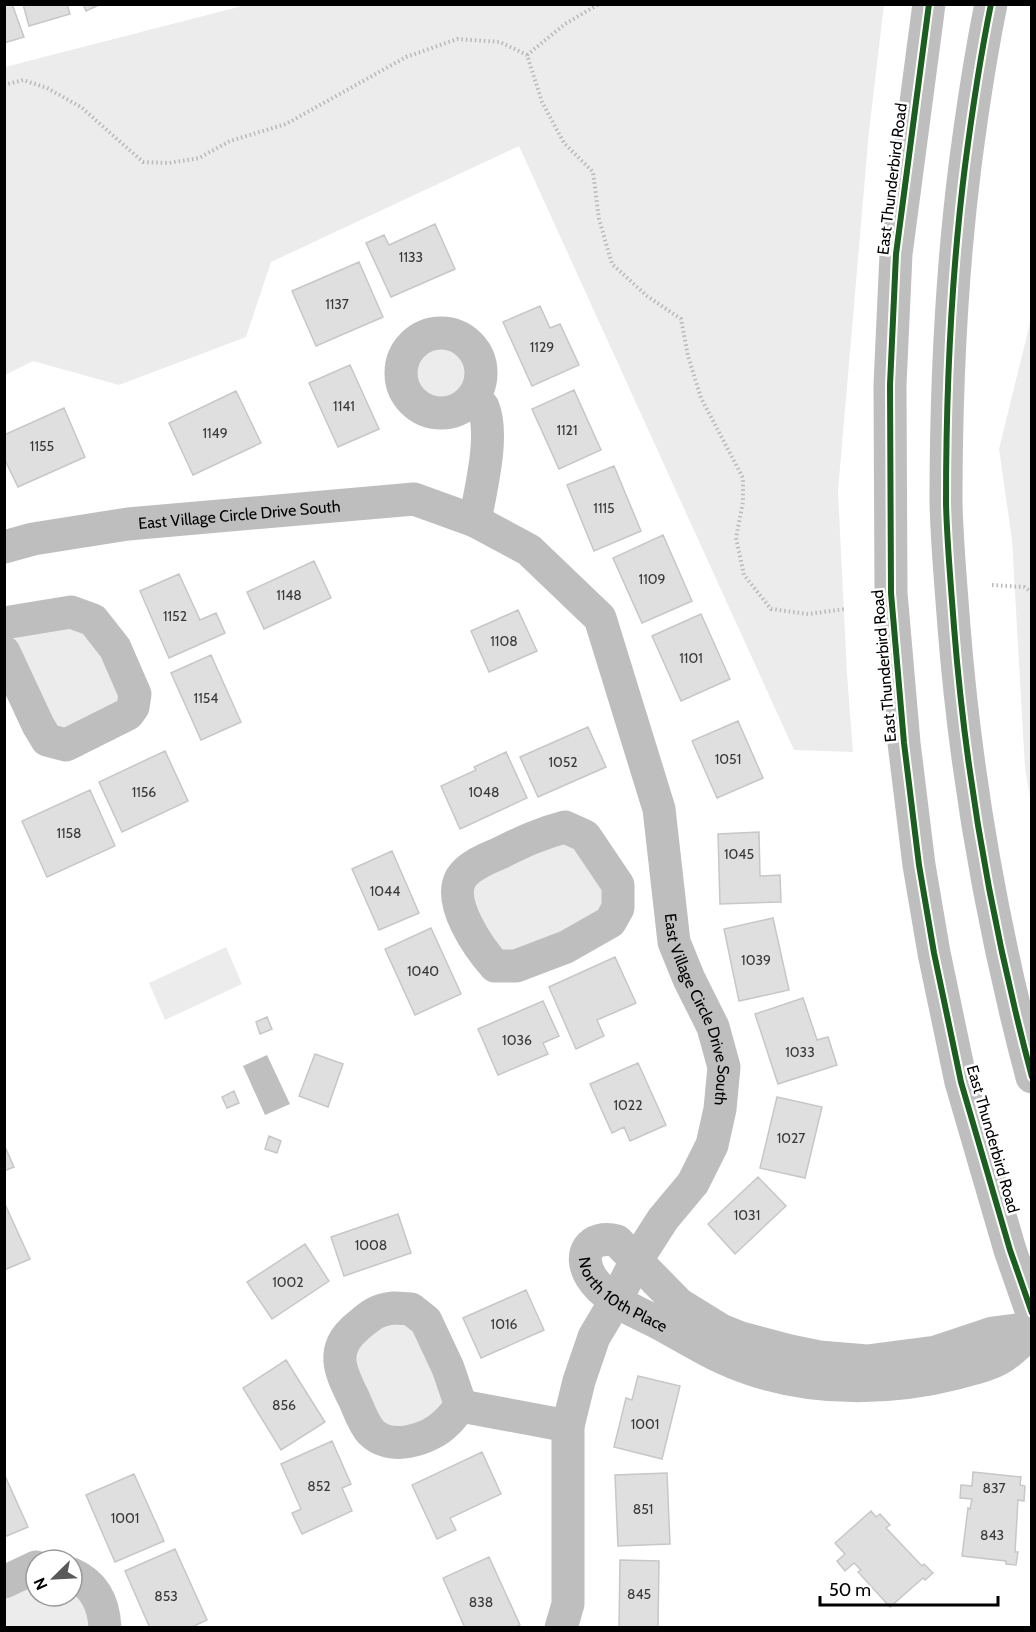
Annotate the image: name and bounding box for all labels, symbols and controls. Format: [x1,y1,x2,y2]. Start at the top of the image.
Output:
street label: East Thunderbird Road [873,102,911,256]
house number: 1133 [399,248,423,266]
house number: 1137 [325,295,349,313]
house number: 1129 [530,338,554,356]
house number: 1141 [333,397,355,415]
house number: 1121 [556,421,578,439]
house number: 1149 [202,424,228,442]
house number: 1155 [30,437,54,455]
street label: East Village Circle Drive South [138,496,341,533]
house number: 1115 [593,499,615,517]
house number: 1109 [639,570,665,588]
house number: 1148 [276,586,302,604]
street label: East Thunderbird Road [868,589,900,743]
house number: 1152 [163,607,187,625]
house number: 1108 [490,632,518,650]
house number: 1101 [679,649,703,667]
house number: 1154 [194,689,218,707]
house number: 1051 [715,750,741,768]
house number: 1052 [548,753,578,771]
house number: 1156 [132,783,156,801]
house number: 1048 [469,783,499,801]
house number: 1158 [56,824,82,842]
house number: 1045 [724,845,754,863]
house number: 1044 [370,882,400,900]
street label: East Village Circle Drive South [661,912,734,1106]
house number: 1039 [741,951,771,969]
house number: 1040 [407,962,439,980]
house number: 1036 [502,1031,532,1049]
house number: 1033 [785,1043,815,1061]
street label: East Thunderbird Road [963,1063,1023,1215]
house number: 1022 [613,1096,643,1114]
house number: 1027 [777,1129,805,1147]
house number: 1031 [734,1206,760,1224]
house number: 1008 [355,1236,387,1254]
street label: North 10th Place [575,1256,671,1336]
house number: 1002 [272,1273,304,1291]
house number: 1016 [491,1315,517,1333]
house number: 856 [272,1396,296,1414]
house number: 1001 [631,1415,659,1433]
house number: 852 [307,1477,331,1495]
house number: 837 [982,1479,1006,1497]
house number: 851 [633,1500,653,1518]
house number: 1001 [111,1509,139,1527]
house number: 843 [980,1526,1004,1544]
north arrow [24,1548,84,1608]
scale bar [820,1569,998,1607]
text: N [30,1575,52,1593]
text: 50 m [829,1579,871,1601]
house number: 845 [627,1585,651,1603]
house number: 853 [154,1587,178,1605]
house number: 838 [469,1593,493,1611]

